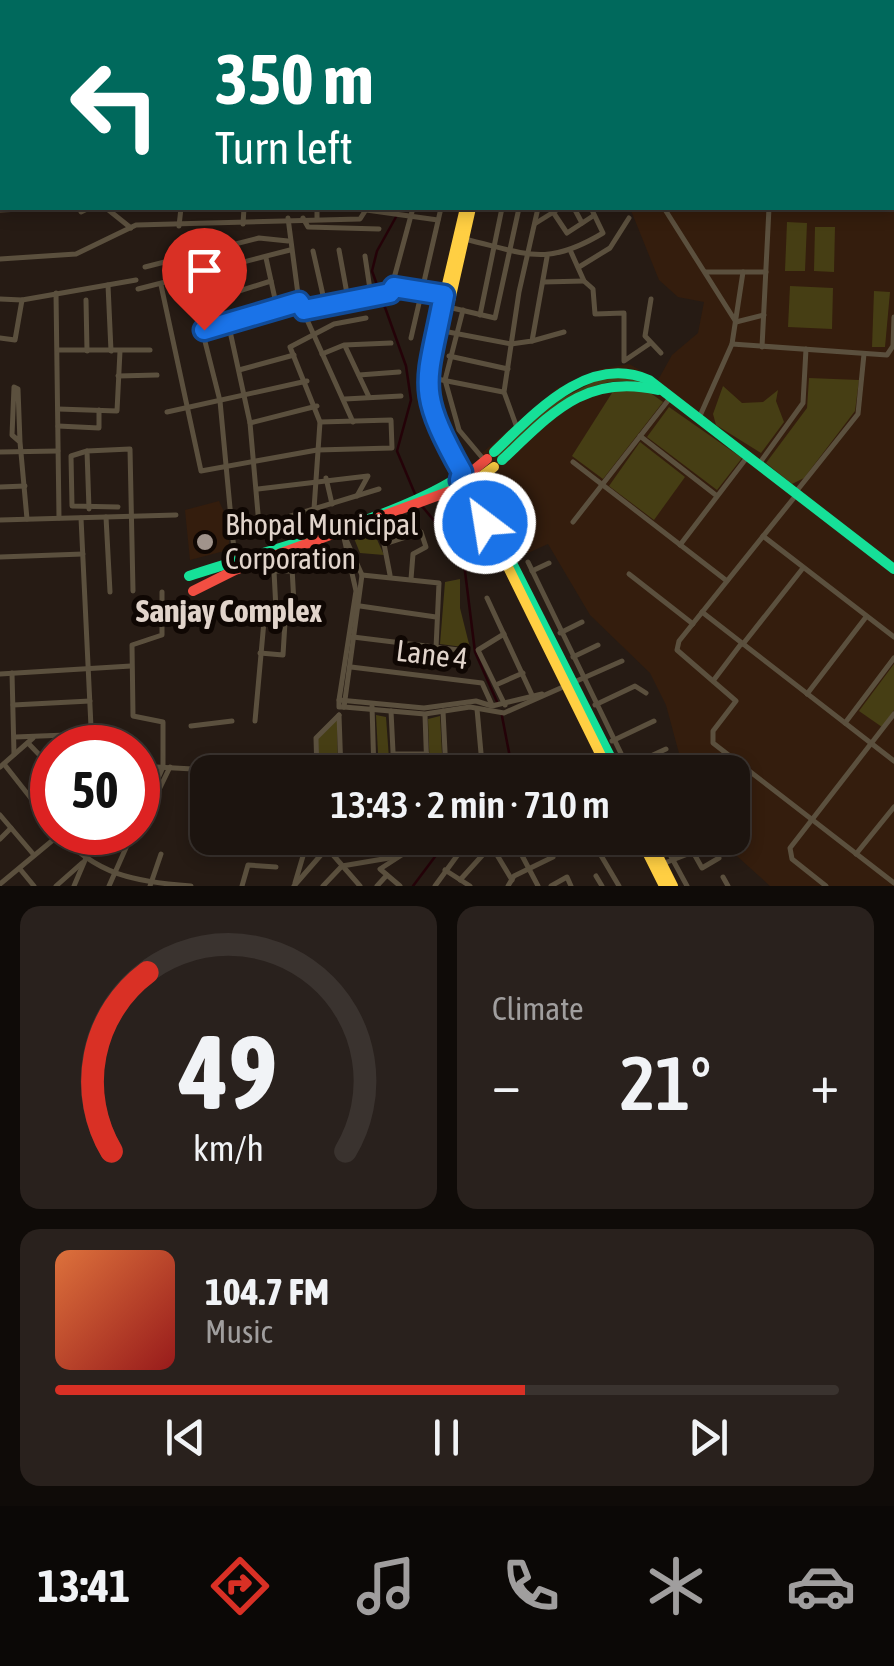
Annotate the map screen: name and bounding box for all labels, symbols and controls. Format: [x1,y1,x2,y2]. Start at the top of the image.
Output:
text: 350 m [215,39,374,119]
icon: left [50,40,180,170]
text: Turn left [215,122,353,174]
pin [162,228,247,331]
icon: arrive [177,243,232,298]
position arrow [433,471,537,575]
place label: Bhopal Municipal Corporation [225,507,418,575]
marker: Bhopal Municipal Corporation [194,531,216,553]
district label: Sanjay Complex [136,592,322,629]
street label: Lane 4 [394,633,470,675]
speed limit sign: 50 [30,725,160,855]
text: 13:43 · 2 min · 710 m [330,783,610,826]
text: Climate [492,990,584,1027]
text: 49 [179,1012,277,1131]
text: 21° [620,1040,711,1126]
text: − [492,1052,521,1115]
text: + [810,1052,839,1115]
text: km/h [193,1128,264,1169]
text: 104.7 FM [205,1270,329,1313]
text: Music [205,1313,272,1350]
icon: previous [158,1410,213,1465]
icon: pause [419,1410,474,1465]
icon: next [681,1410,736,1465]
icon: directions [205,1551,275,1621]
icon: music [351,1551,421,1621]
icon: phone [496,1551,566,1621]
icon: climate [641,1551,711,1621]
icon: car [786,1551,856,1621]
text: 13:41 [38,1560,130,1612]

